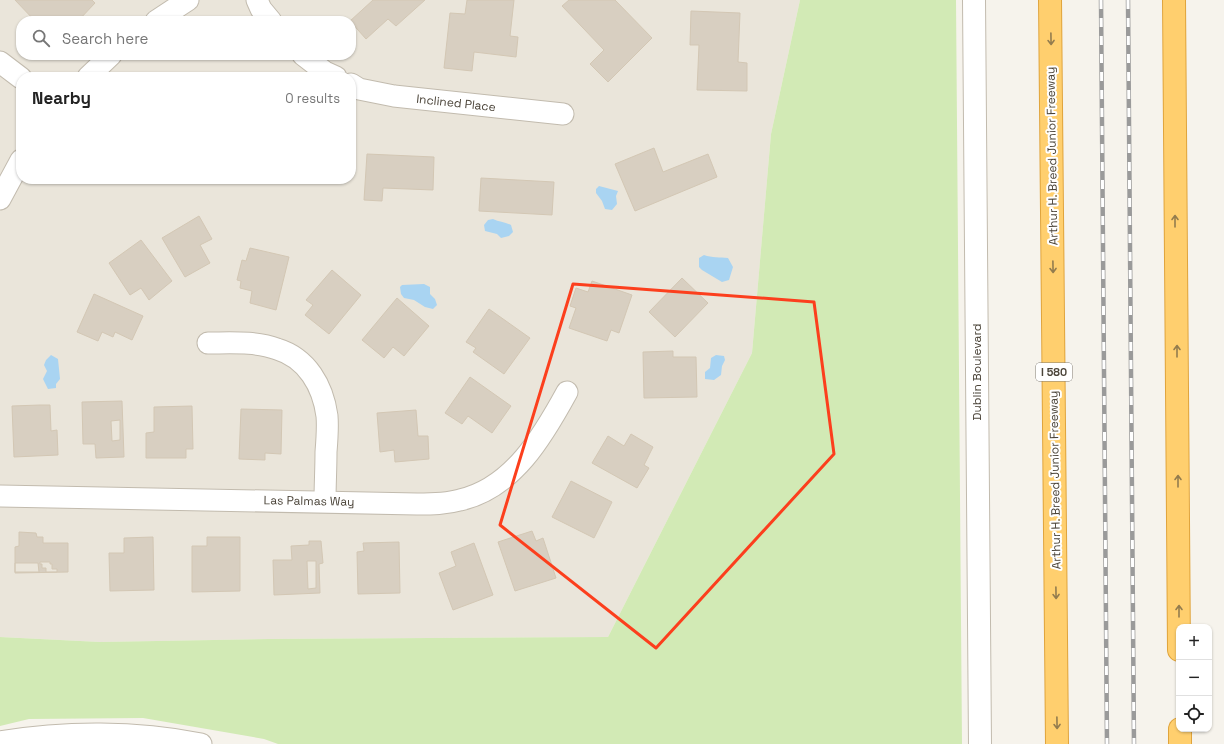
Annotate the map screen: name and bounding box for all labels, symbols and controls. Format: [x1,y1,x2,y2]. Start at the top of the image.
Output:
search box [16,16,356,60]
icon: search [30,27,52,49]
text: Search here [62,29,148,48]
one-way arrow [1047,32,1055,45]
street label: Arthur H. Breed Junior Freeway [1042,67,1062,245]
text: Nearby [32,87,91,109]
text: 0 results [285,90,340,107]
street label: Inclined Place [415,91,497,115]
one-way arrow [1172,215,1179,228]
one-way arrow [1049,260,1057,273]
street label: Dublin Boulevard [969,323,985,421]
one-way arrow [1173,345,1180,358]
road number: I 580 [1036,363,1072,381]
street label: Arthur H. Breed Junior Freeway [1045,391,1065,569]
one-way arrow [1174,475,1182,488]
street label: Las Palmas Way [264,492,354,510]
one-way arrow [1052,586,1059,599]
one-way arrow [1175,605,1183,618]
map controls [1176,624,1212,732]
button: + [1176,624,1212,660]
button: − [1176,660,1212,696]
button: locate [1176,696,1212,732]
one-way arrow [1053,716,1061,729]

